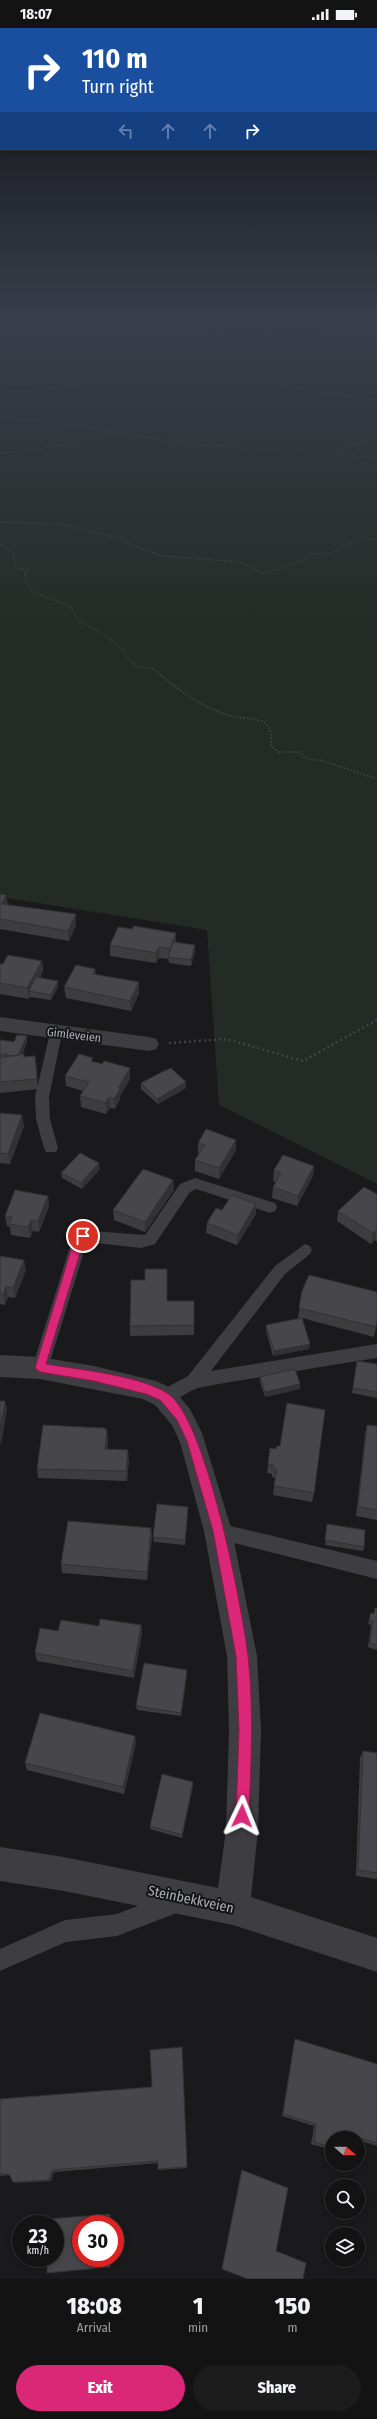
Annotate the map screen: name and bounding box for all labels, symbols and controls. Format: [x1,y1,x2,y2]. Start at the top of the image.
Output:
text: 18:07 [20,5,52,23]
text: 110 m [82,42,148,75]
icon: right [16,44,68,96]
text: Turn right [82,76,154,98]
icon: left [115,120,137,142]
icon: ahead [157,120,179,142]
icon: ahead [199,120,221,142]
icon: right [241,120,263,142]
street label: Gimleveien [46,1025,102,1045]
pin [66,1219,100,1253]
icon: arrive [72,1225,94,1247]
position arrow [221,1795,263,1837]
street label: Steinbekkveien [146,1882,235,1917]
north arrow [325,2131,365,2171]
map controls [325,2131,365,2267]
button: search [325,2179,365,2219]
speed limit sign: 30 [72,2215,124,2267]
text: 23 [29,2224,47,2248]
button: layers [325,2227,365,2267]
text: km/h [27,2245,49,2257]
text: 18:08 [67,2292,122,2320]
text: 1 [193,2292,203,2320]
text: 150 [275,2292,310,2320]
text: Arrival [77,2320,111,2335]
text: min [188,2320,208,2335]
text: m [288,2320,298,2335]
button: Exit [16,2365,185,2411]
button: Share [193,2365,361,2411]

